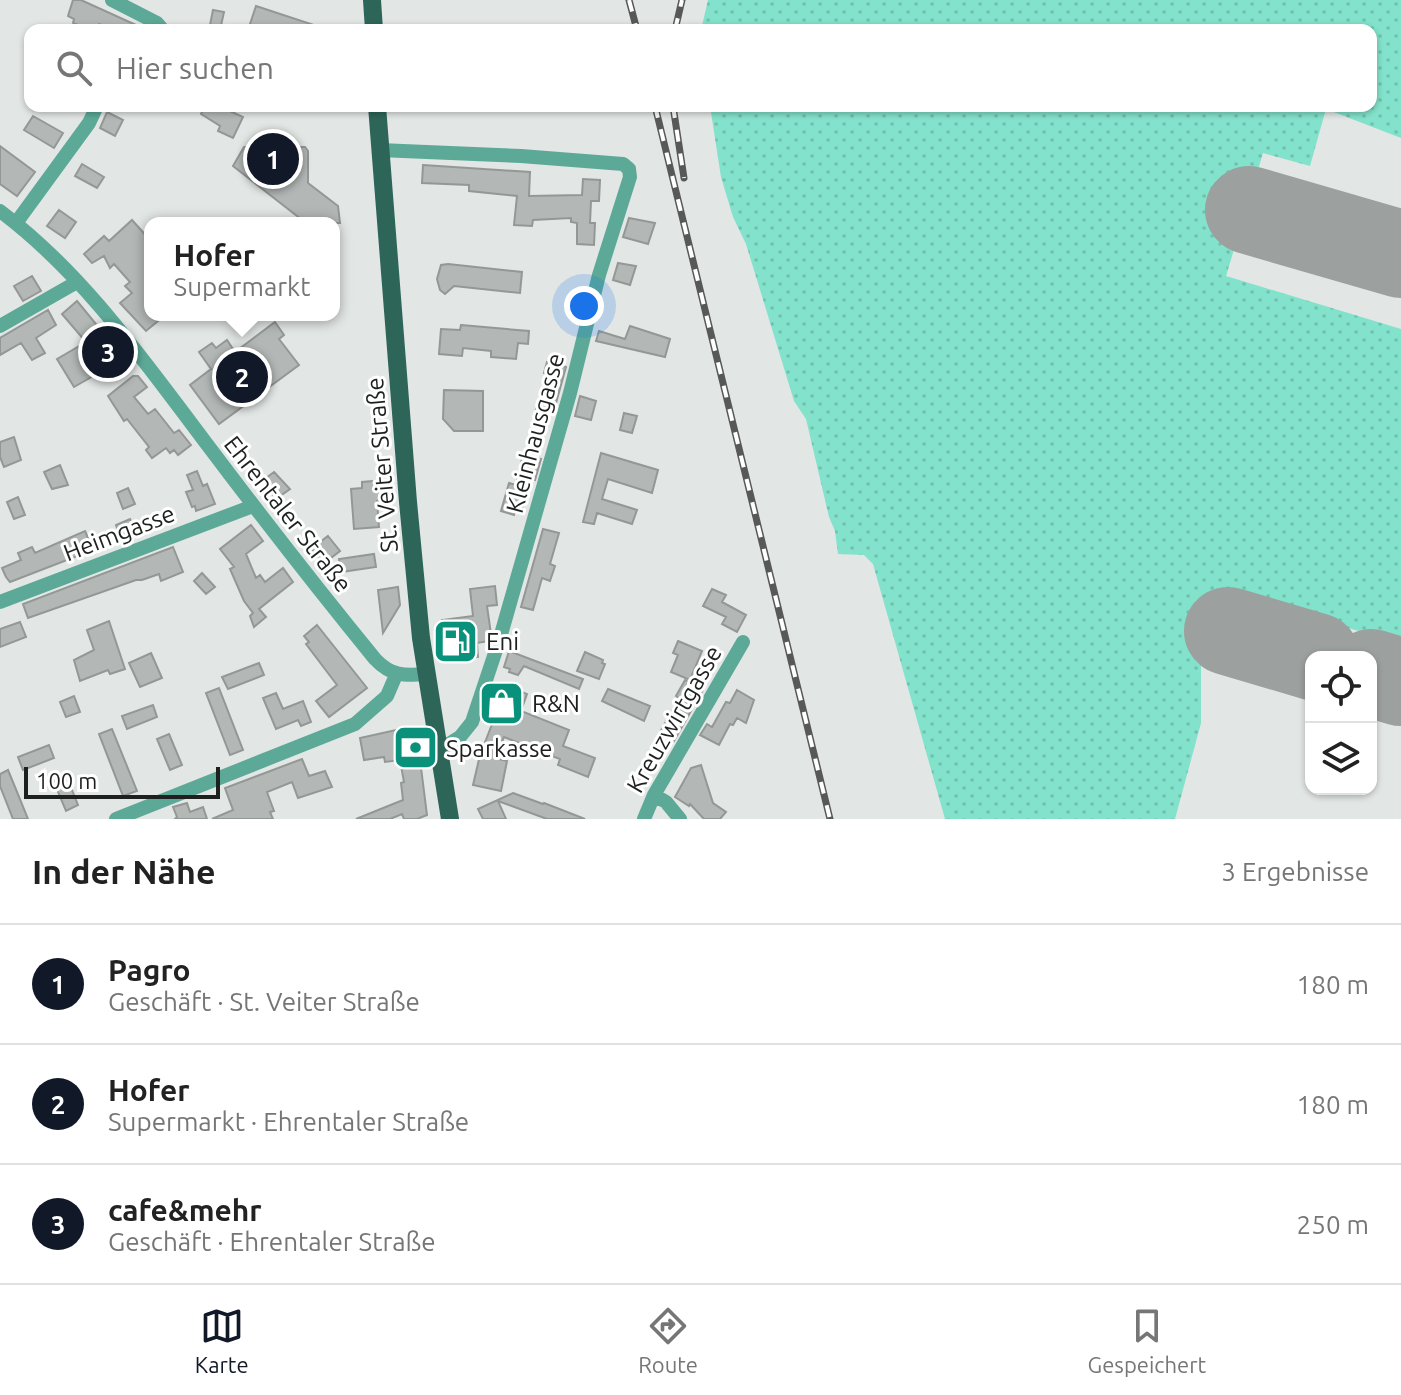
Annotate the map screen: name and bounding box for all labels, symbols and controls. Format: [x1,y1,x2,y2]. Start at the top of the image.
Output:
search box [24,24,1377,112]
icon: search [52,46,96,90]
text: Hier suchen [116,51,274,85]
pin: 1 [247,129,299,189]
popup [144,217,340,321]
text: Hofer [174,238,255,272]
text: Supermarkt [174,272,310,301]
your location [564,286,604,326]
pin: 3 [82,322,134,382]
pin: 2 [216,347,268,407]
street label: Kleinhausgasse [501,350,569,516]
street label: St. Veiter Straße [361,376,403,554]
street label: Ehrentaler Straße [219,431,357,597]
street label: Heimgasse [60,499,178,567]
fuel station icon: Eni [431,617,479,665]
place label: Eni [486,628,519,655]
street label: Kreuzwirtgasse [621,641,727,797]
map controls [1305,651,1377,795]
button: locate [1305,651,1377,723]
shop icon: R&N [477,679,525,727]
place label: R&N [532,690,580,717]
button: layers [1305,723,1377,795]
bank icon: Sparkasse [391,724,439,772]
place label: Sparkasse [446,735,553,762]
scale bar [24,763,220,799]
text: 100 m [36,768,97,793]
text: In der Nähe [32,852,215,890]
text: 3 Ergebnisse [1221,857,1369,886]
text: Pagro [108,953,191,987]
text: 1 [51,970,65,999]
text: 180 m [1297,970,1369,999]
text: Geschäft · St. Veiter Straße [108,987,420,1016]
text: Hofer [108,1073,190,1107]
text: 2 [51,1090,65,1119]
text: 180 m [1297,1090,1369,1119]
text: Supermarkt · Ehrentaler Straße [108,1107,469,1136]
text: cafe&mehr [108,1193,262,1227]
text: 3 [51,1210,65,1239]
text: 250 m [1297,1210,1369,1239]
text: Geschäft · Ehrentaler Straße [108,1227,436,1256]
tab: Karte [195,1304,249,1377]
tab: Route [638,1304,698,1377]
tab: Gespeichert [1088,1304,1206,1377]

